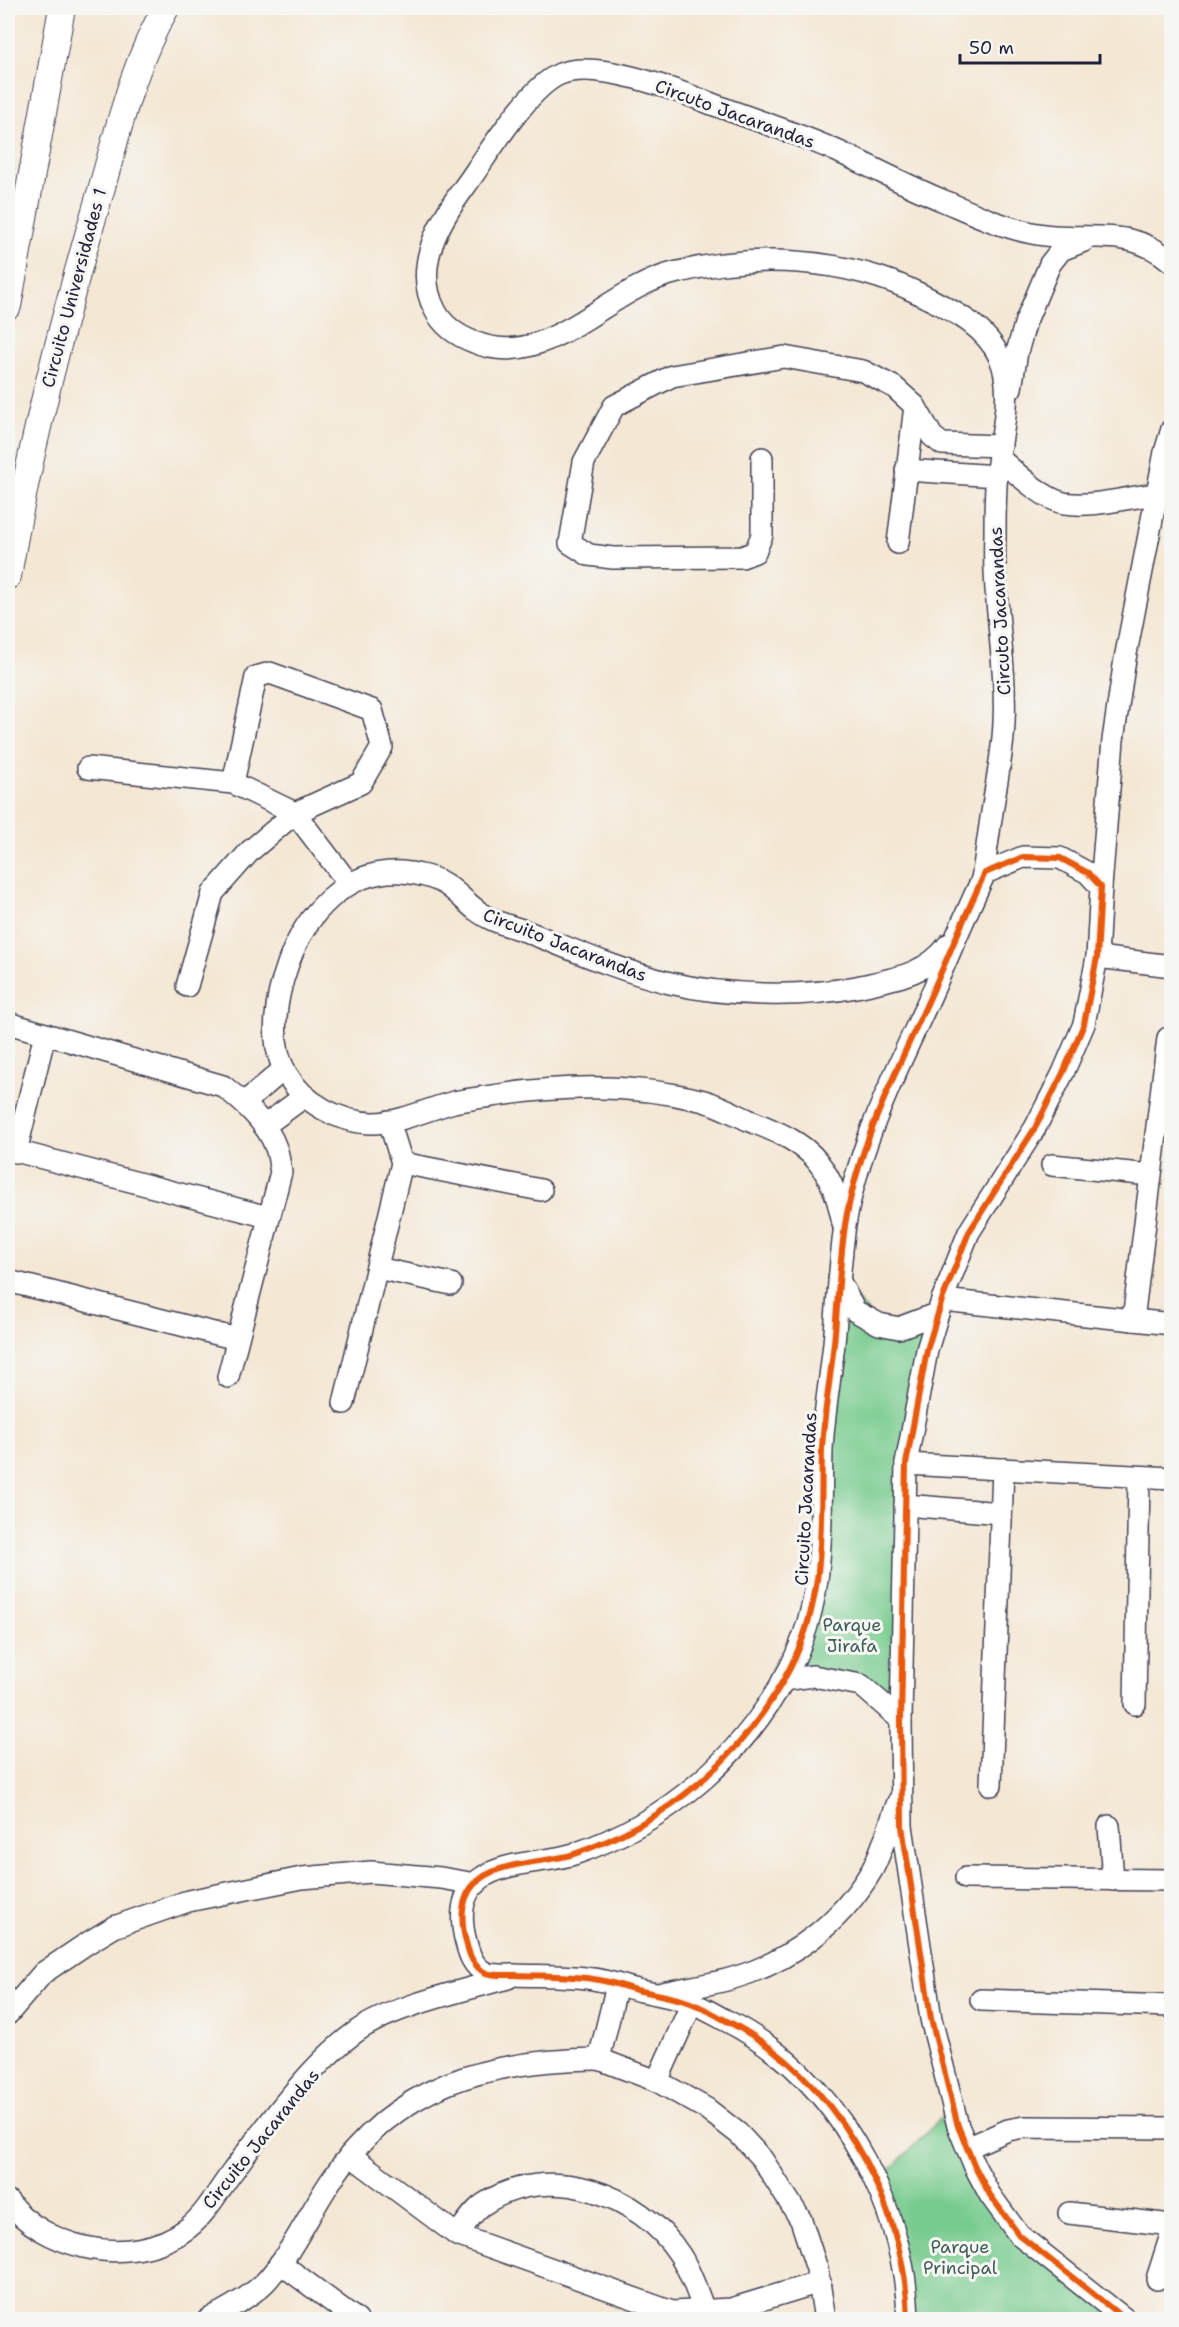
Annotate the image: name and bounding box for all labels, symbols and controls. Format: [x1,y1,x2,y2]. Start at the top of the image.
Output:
scale bar [960,27,1100,65]
text: 50 m [969,36,1014,60]
street label: Circuto Jacarandas [652,74,818,154]
street label: Circuito Universidades 1 [36,186,112,390]
street label: Circuto Jacarandas [984,526,1016,696]
street label: Circuito Jacarandas [480,903,650,987]
street label: Circuito Jacarandas [789,1412,823,1586]
park label: Parque Jirafa [823,1613,881,1658]
street label: Circuito Jacarandas [197,2064,325,2214]
park label: Parque Principal [923,2235,998,2280]

